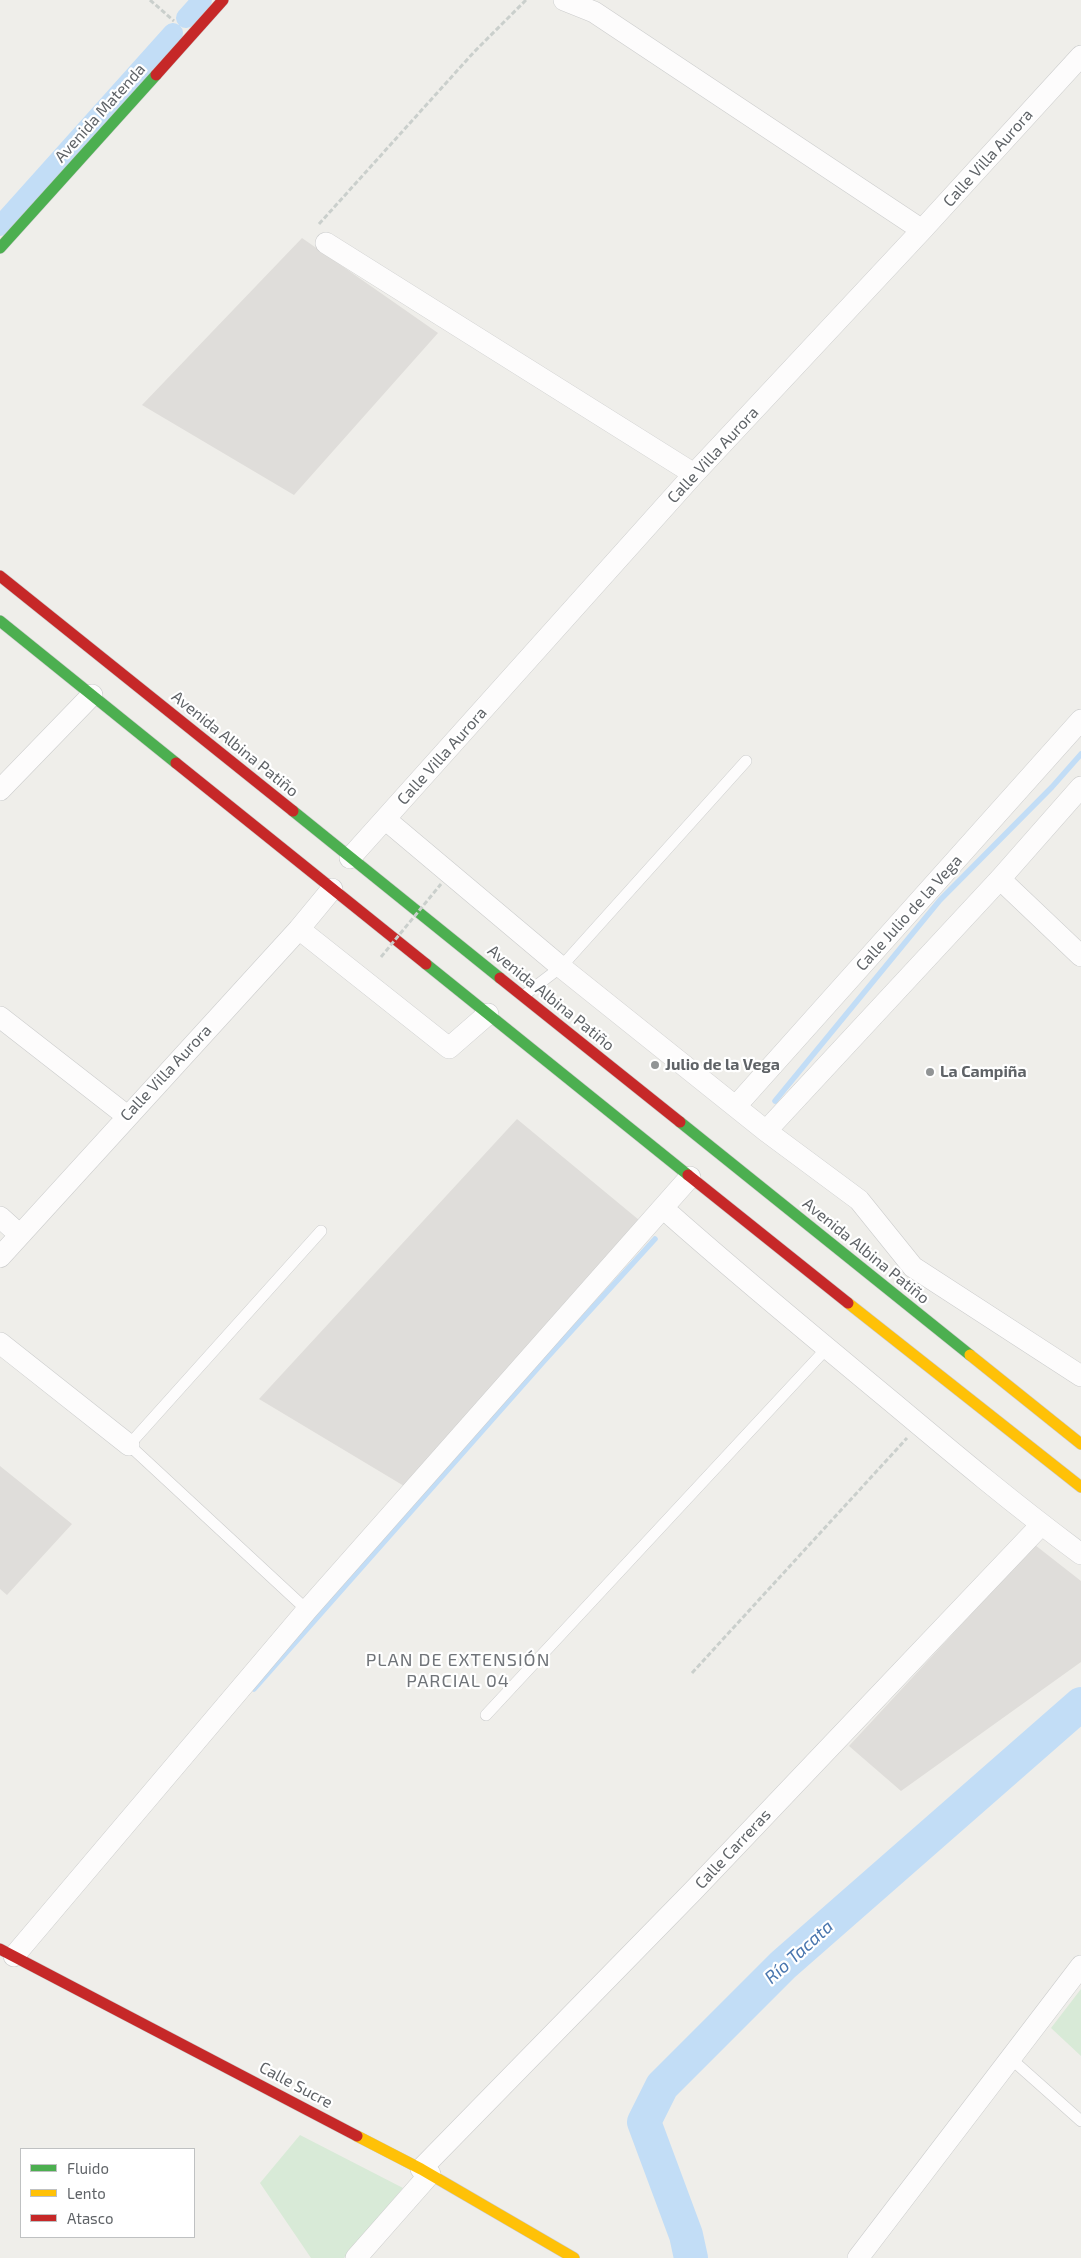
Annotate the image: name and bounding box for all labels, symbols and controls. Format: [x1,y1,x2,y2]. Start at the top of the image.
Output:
street label: Avenida Matenda [51,60,149,166]
street label: Calle Villa Aurora [939,105,1037,211]
street label: Calle Villa Aurora [663,403,763,507]
street label: Avenida Albina Patiño [168,687,302,801]
street label: Calle Villa Aurora [393,703,491,809]
street label: Calle Julio de la Vega [852,851,966,975]
street label: Avenida Albina Patiño [484,941,618,1055]
street label: Calle Villa Aurora [116,1021,216,1125]
place label: Julio de la Vega [665,1055,780,1075]
marker: Julio de la Vega [649,1059,661,1071]
place label: La Campiña [940,1062,1027,1082]
marker: La Campiña [924,1066,936,1078]
street label: Avenida Albina Patiño [799,1194,933,1308]
district label: PLAN DE EXTENSIÓN PARCIAL 04 [364,1649,552,1692]
street label: Calle Carreras [691,1805,775,1893]
water label: Río Tacata [760,1916,838,1988]
street label: Calle Sucre [256,2058,336,2112]
legend [20,2148,195,2238]
text: Fluido [67,2159,109,2177]
text: Lento [67,2184,106,2202]
text: Atasco [67,2209,113,2227]

